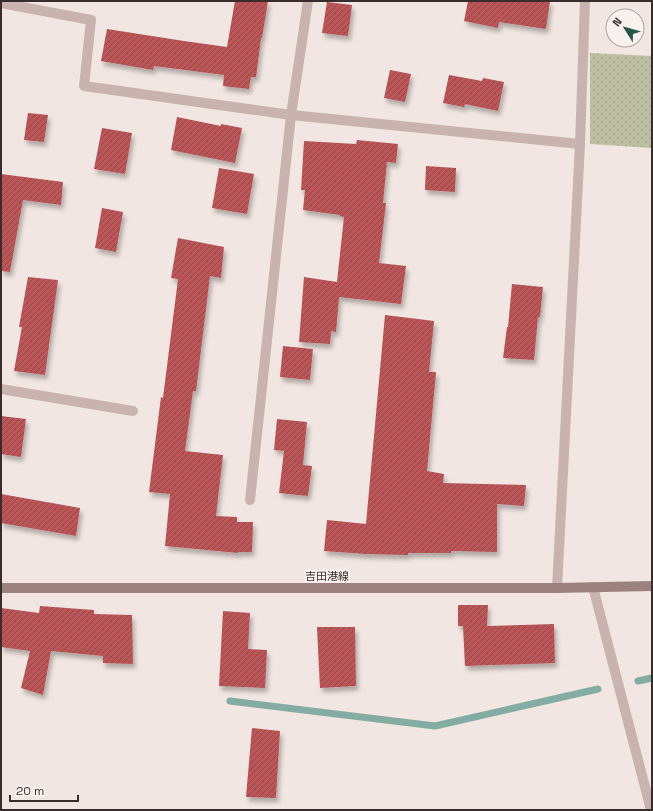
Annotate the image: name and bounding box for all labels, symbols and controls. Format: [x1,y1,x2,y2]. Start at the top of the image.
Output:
north arrow [605,8,645,48]
text: N [609,15,625,29]
street label: 吉田港線 [305,569,349,583]
scale bar [10,777,78,803]
text: 20 m [16,783,44,799]

